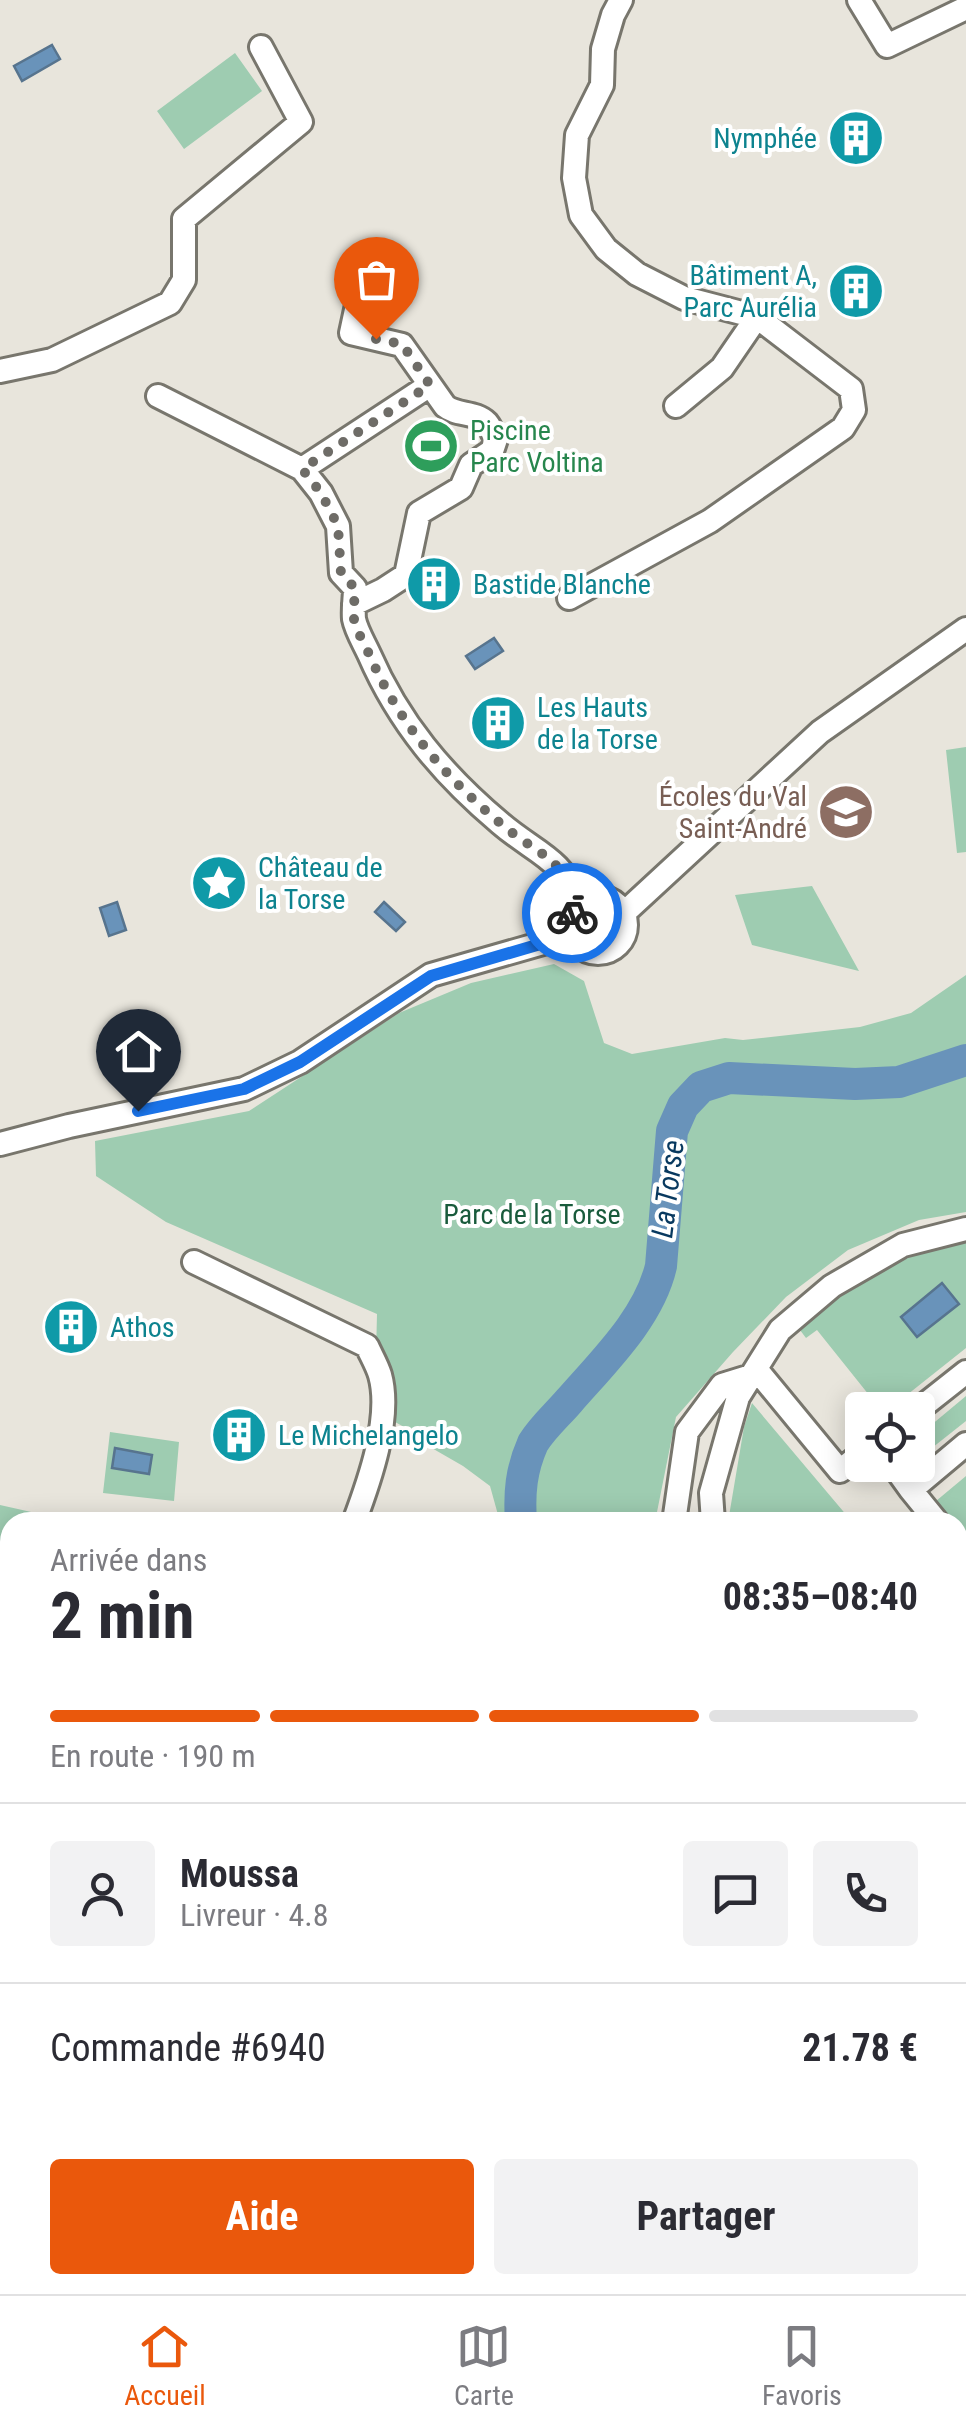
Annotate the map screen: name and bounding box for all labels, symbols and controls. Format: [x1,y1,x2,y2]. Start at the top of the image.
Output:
building icon: Nymphée [826,108,886,168]
place label: Nymphée [713,122,817,155]
pin [334,237,419,340]
icon: bag [349,252,404,307]
place label: Bâtiment A, Parc Aurélia [683,259,817,324]
building icon: Bâtiment A, Parc Aurélia [826,261,886,321]
place label: Piscine Parc Voltina [470,414,604,479]
sports icon: Piscine Parc Voltina [401,416,461,476]
building icon: Bastide Blanche [404,554,464,614]
place label: Bastide Blanche [473,568,651,601]
place label: Les Hauts de la Torse [537,691,658,756]
building icon: Les Hauts de la Torse [468,693,528,753]
place label: Écoles du Val Saint-André [659,780,807,845]
school or university icon: Écoles du Val Saint-André [816,782,876,842]
place label: Château de la Torse [258,851,383,916]
place icon: Château de la Torse [189,853,249,913]
courier [522,863,622,963]
icon: bike [545,886,600,941]
pin [96,1009,181,1112]
icon: home [111,1024,166,1079]
water label: La Torse [644,1138,691,1240]
park label: Parc de la Torse [443,1198,621,1231]
building icon: Athos [41,1297,101,1357]
place label: Athos [110,1311,175,1344]
map controls [845,1392,935,1482]
button: locate [845,1392,935,1482]
building icon: Le Michelangelo [209,1405,269,1465]
place label: Le Michelangelo [278,1419,459,1452]
text: Arrivée dans [50,1541,207,1579]
text: 08:35–08:40 [723,1575,918,1619]
text: 2 min [50,1578,194,1654]
text: En route · 190 m [50,1737,256,1775]
button: person [50,1841,155,1946]
button: chat [683,1841,788,1946]
button: phone [813,1841,918,1946]
text: Moussa [180,1852,299,1896]
text: Livreur · 4.8 [180,1896,328,1934]
text: Commande #6940 [50,2026,326,2070]
text: 21.78 € [802,2026,918,2070]
button: Aide [50,2159,474,2274]
button: Partager [494,2159,918,2274]
tab: Accueil [124,2319,206,2412]
tab: Carte [454,2319,514,2412]
tab: Favoris [762,2319,842,2412]

